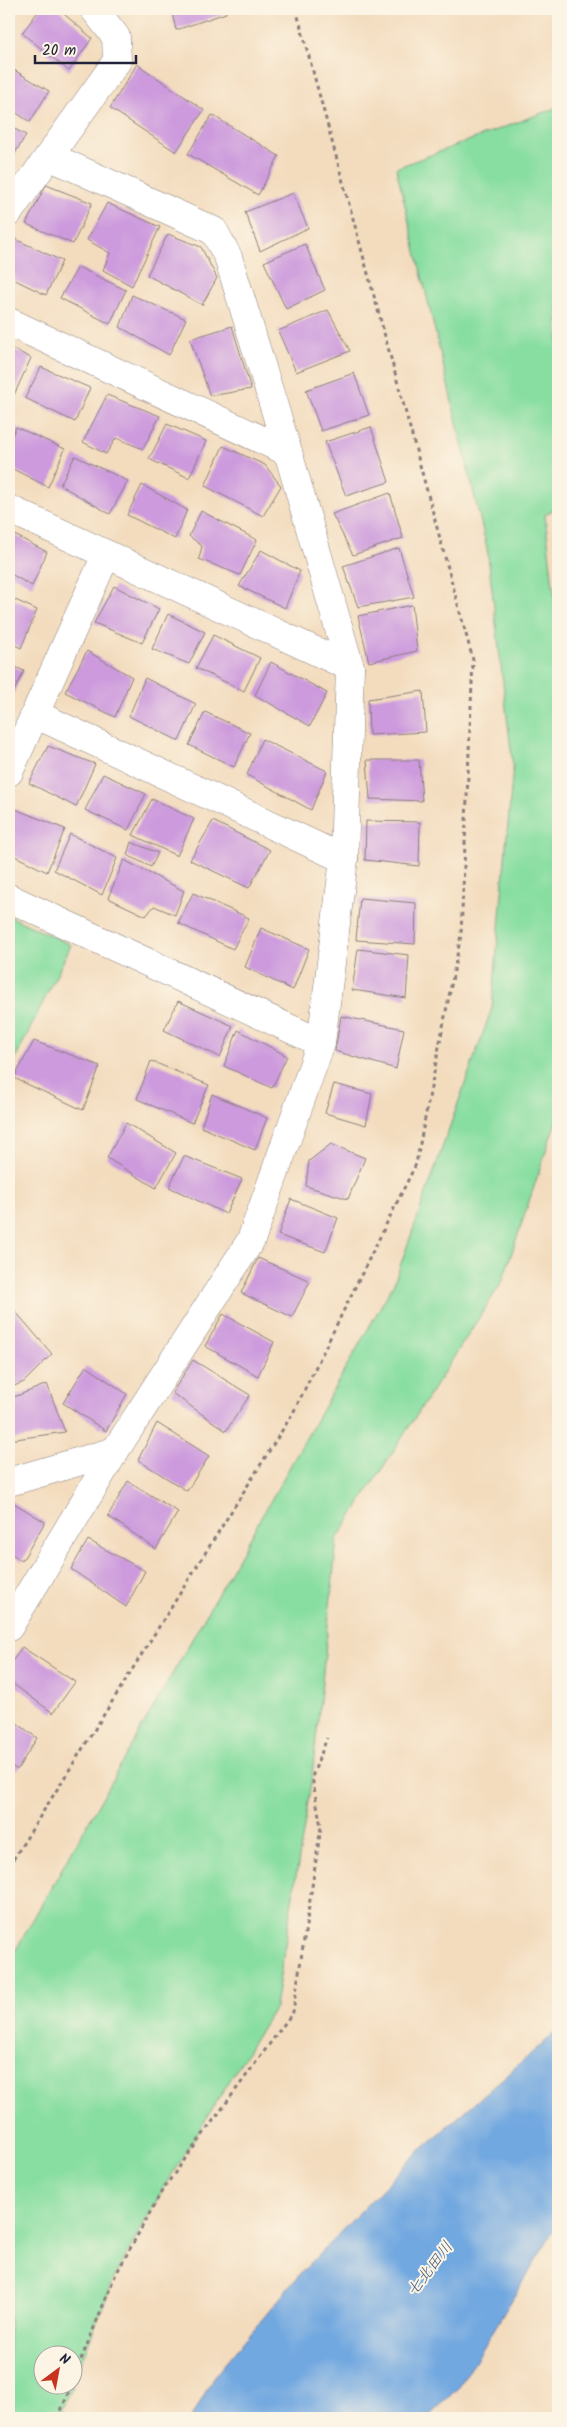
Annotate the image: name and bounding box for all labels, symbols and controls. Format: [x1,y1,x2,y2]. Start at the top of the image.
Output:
scale bar [35,32,136,64]
text: 20 m [42,39,76,63]
water label: 七北田川 [401,2236,460,2302]
north arrow [32,2344,82,2394]
text: N [55,2348,74,2372]

